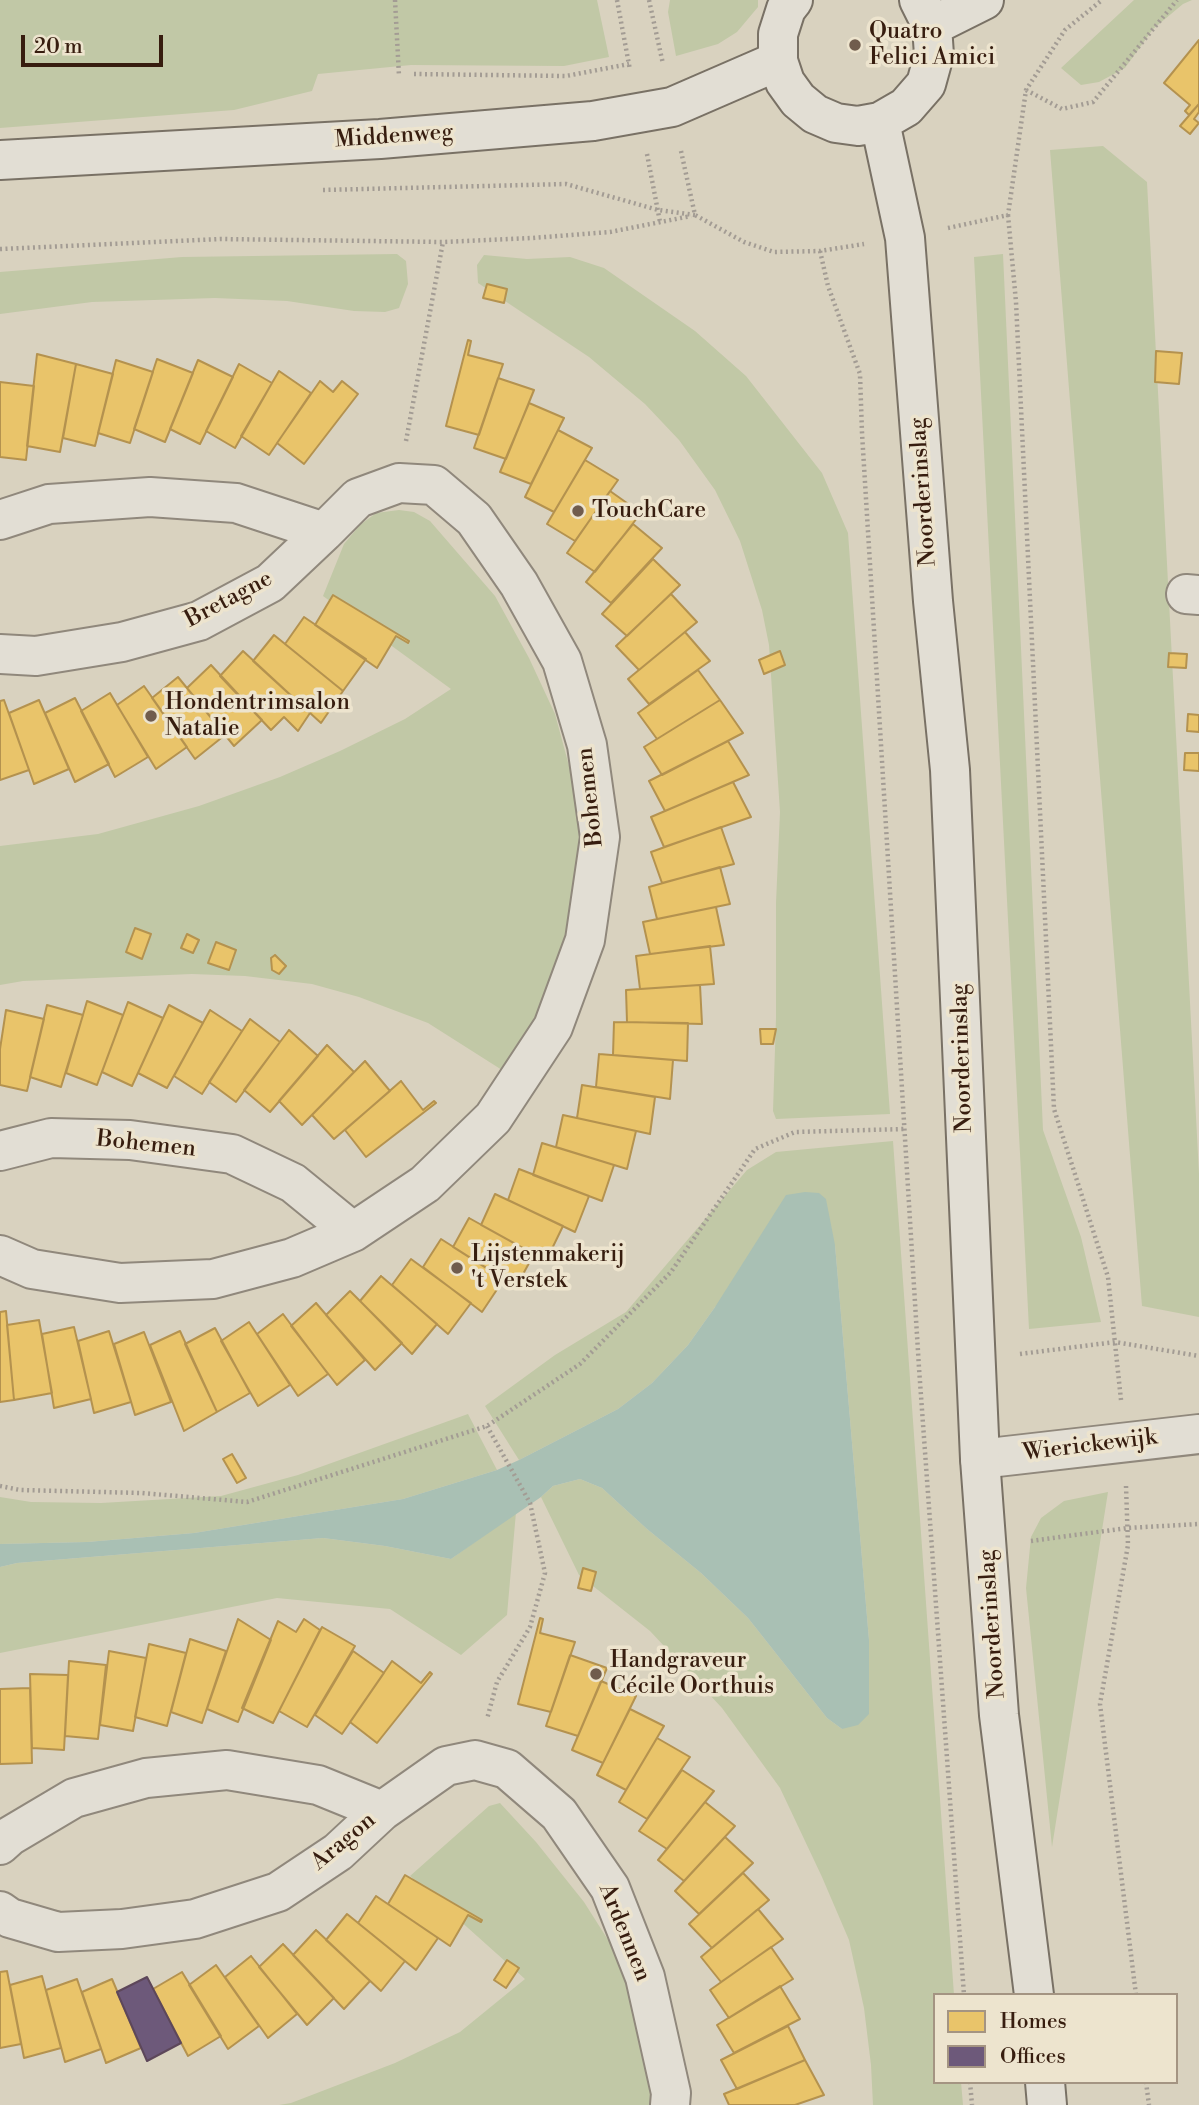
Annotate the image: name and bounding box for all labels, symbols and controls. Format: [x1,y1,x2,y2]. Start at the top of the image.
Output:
place label: Quatro Felici Amici [869,18,995,72]
scale bar [24,21,166,65]
text: 20 m [34,34,83,60]
marker: Quatro Felici Amici [847,37,863,53]
street label: Middenweg [334,119,454,155]
street label: Noorderinslag [905,417,943,567]
place label: TouchCare [592,497,706,525]
marker: TouchCare [570,503,586,519]
street label: Bretagne [181,566,277,634]
place label: Hondentrimsalon Natalie [165,689,350,743]
marker: Hondentrimsalon Natalie [143,708,159,724]
street label: Bohemen [572,746,610,848]
street label: Noorderinslag [947,983,979,1133]
street label: Bohemen [95,1126,197,1164]
place label: Lijstenmakerij 't Verstek [471,1241,625,1295]
marker: Lijstenmakerij 't Verstek [449,1260,465,1276]
street label: Wierickewijk [1021,1424,1159,1468]
street label: Noorderinslag [974,1549,1012,1699]
place label: Handgraveur Cécile Oorthuis [610,1647,774,1701]
marker: Handgraveur Cécile Oorthuis [588,1666,604,1682]
street label: Aragon [306,1807,382,1877]
street label: Ardennen [592,1880,656,1986]
legend [933,1993,1178,2084]
text: Homes [1000,2009,1067,2035]
text: Offices [1000,2044,1066,2070]

